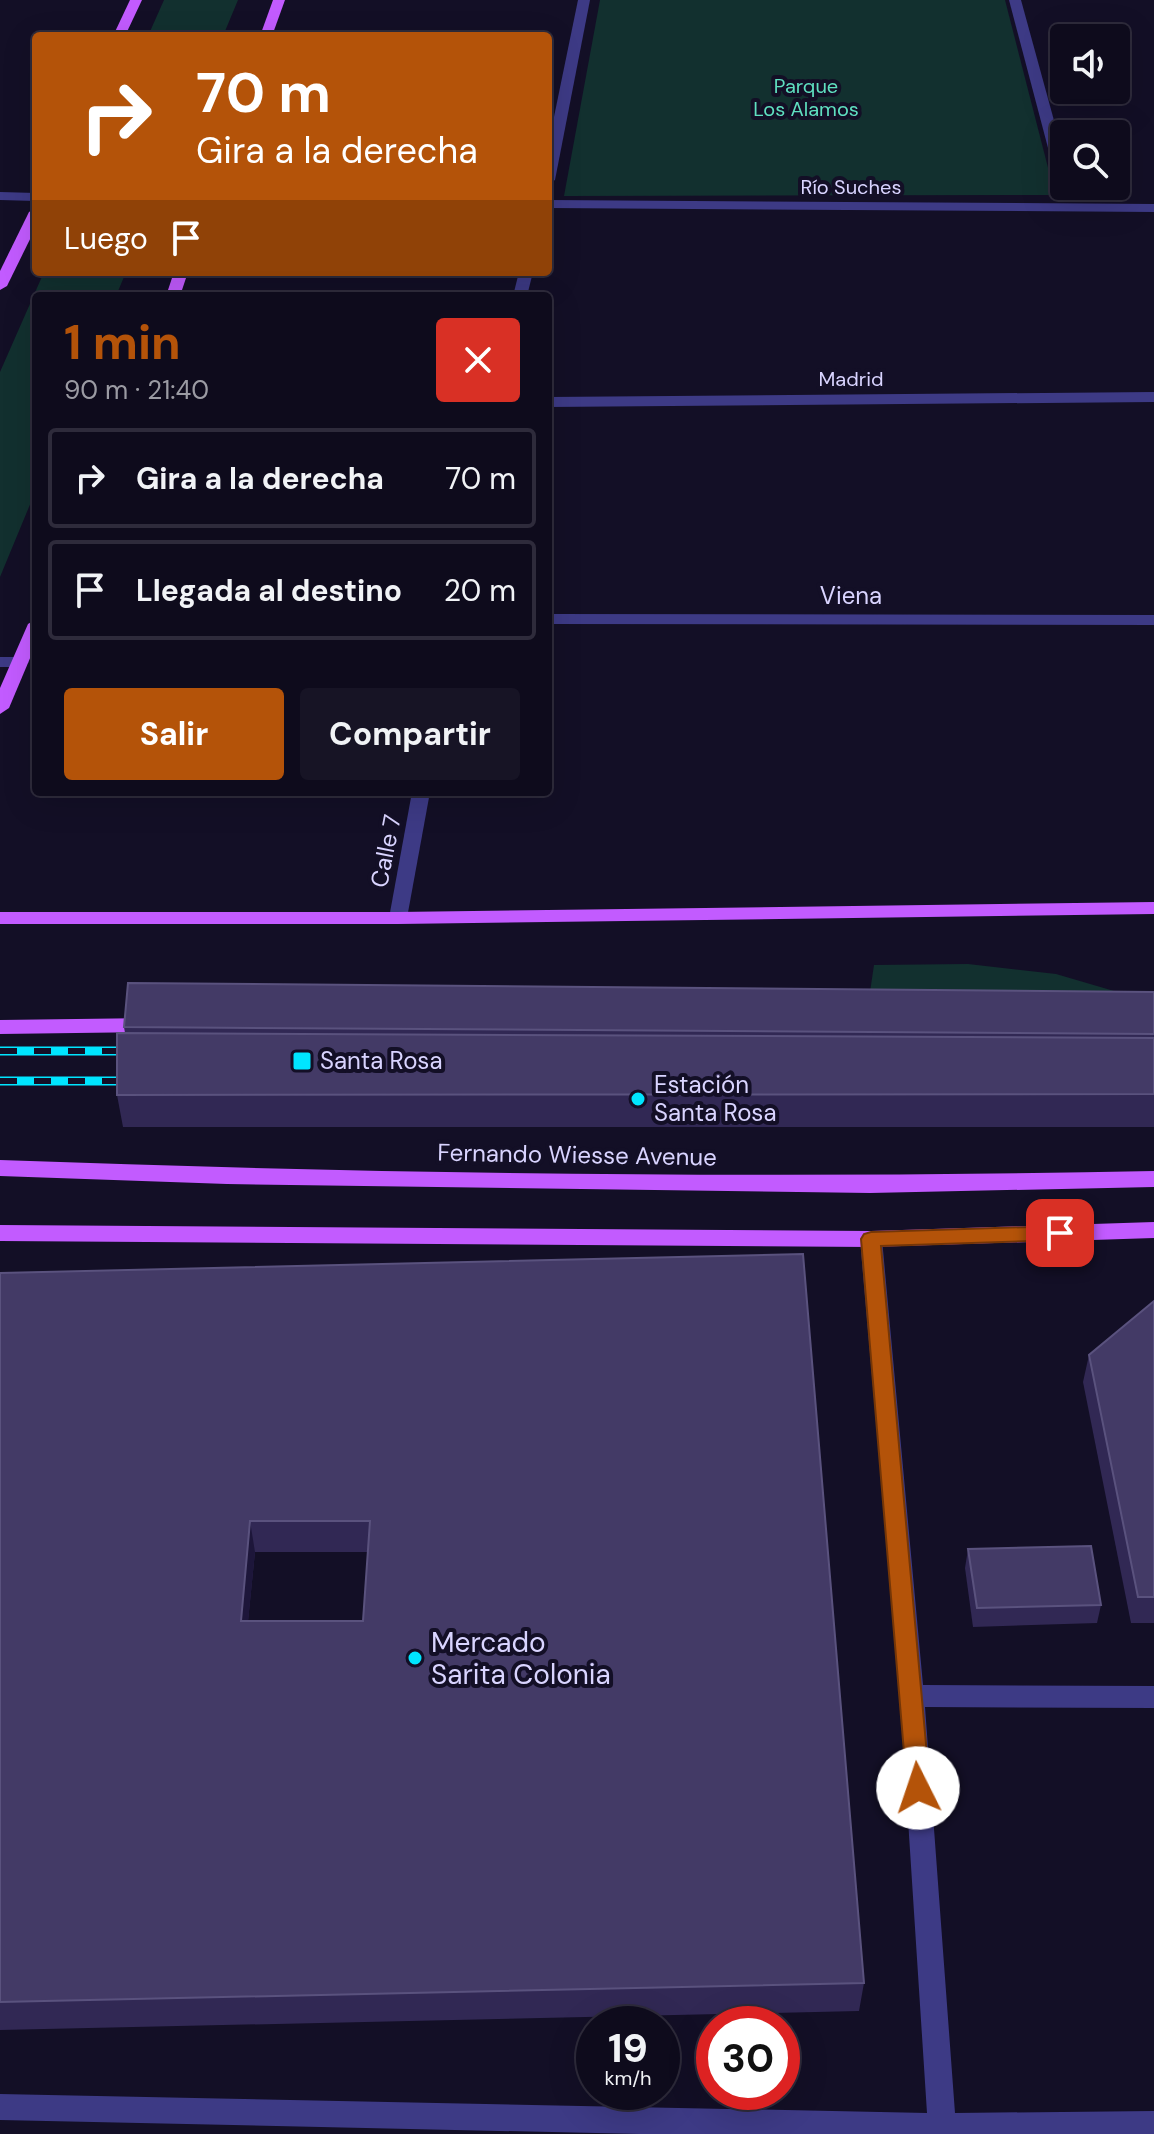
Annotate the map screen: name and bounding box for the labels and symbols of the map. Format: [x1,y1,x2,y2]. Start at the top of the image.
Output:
park label: Parque Los Alamos [753,73,859,122]
street label: Río Suches [801,174,901,200]
street label: Madrid [819,366,883,392]
street label: Viena [820,580,882,611]
street label: Calle 7 [363,812,408,890]
place label: Santa Rosa [320,1045,442,1076]
marker: Santa Rosa [291,1050,313,1072]
place label: Estación Santa Rosa [654,1069,776,1128]
marker: Estación Santa Rosa [629,1090,647,1108]
street label: Fernando Wiesse Avenue [437,1137,717,1172]
pin [1026,1199,1094,1267]
place label: Mercado Sarita Colonia [431,1624,611,1693]
marker: Mercado Sarita Colonia [406,1649,424,1667]
position arrow [876,1746,960,1830]
speed limit sign: 30 [696,2006,800,2110]

